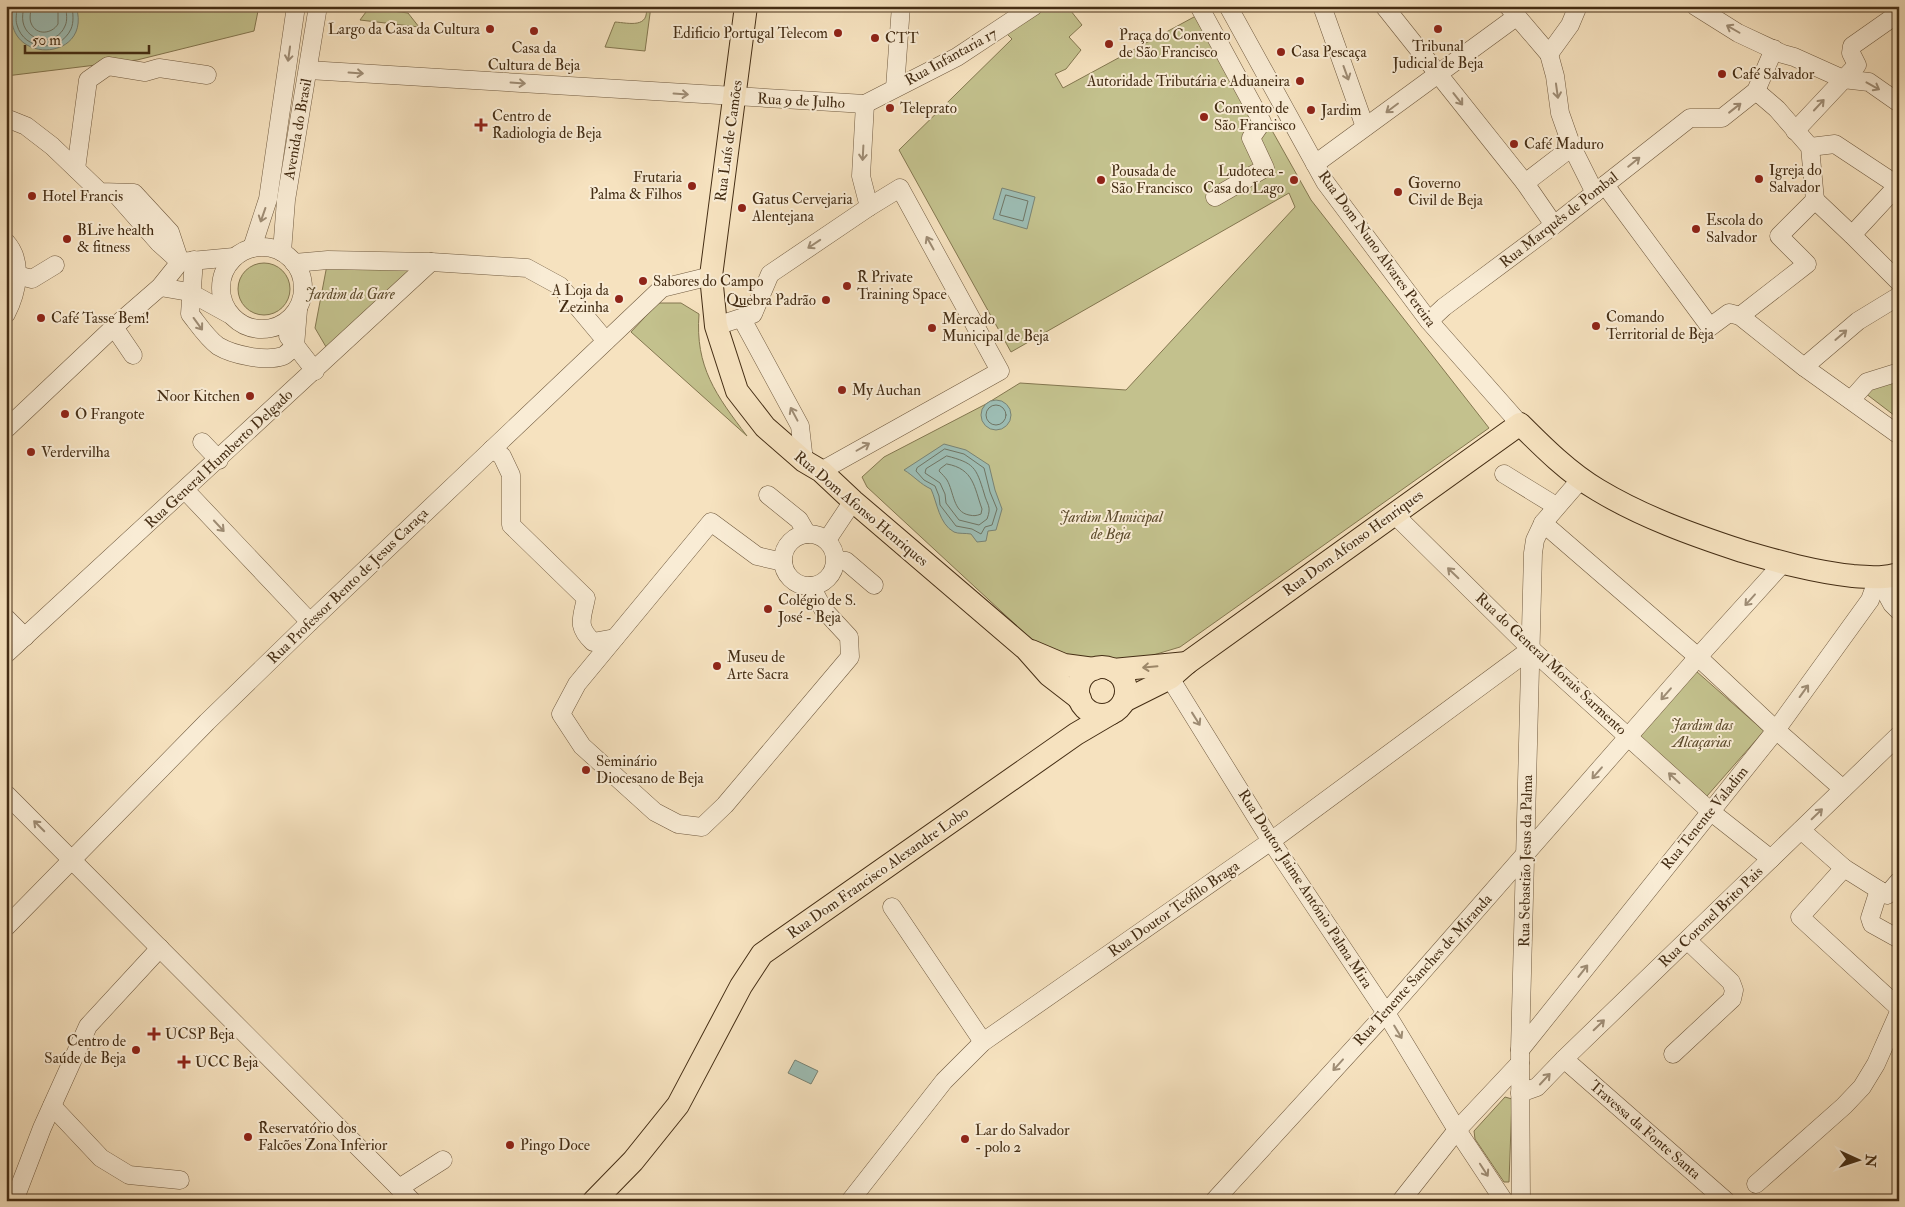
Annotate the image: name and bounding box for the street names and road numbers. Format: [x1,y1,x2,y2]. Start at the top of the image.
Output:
street label: Rua Infantaria 17 [902,24,1000,90]
street label: Avenida do Brasil [280,77,316,182]
street label: Rua Luís de Camões [711,79,747,203]
street label: Rua 9 de Julho [757,89,845,114]
street label: Rua Dom Nuno Alvares Pereira [1314,167,1441,332]
street label: Rua Marquês de Pombal [1496,168,1622,272]
street label: Rua General Humberto Delgado [141,385,297,533]
street label: Rua Dom Afonso Henriques [790,447,932,571]
street label: Rua Dom Afonso Henriques [1279,486,1427,600]
street label: Rua Professor Bento de Jesus Caraça [264,503,434,669]
street label: Rua do General Morais Sarmento [1471,589,1631,739]
street label: Rua Tenente Valadim [1657,762,1753,874]
street label: Rua Sebastião Jesus da Palma [1515,774,1538,947]
street label: Rua Doutor Jaime António Palma Mira [1233,786,1377,993]
street label: Rua Dom Francisco Alexandre Lobo [784,803,972,943]
street label: Rua Doutor Teófilo Braga [1105,856,1244,961]
street label: Rua Coronel Brito Pais [1655,862,1767,972]
street label: Rua Tenente Sanches de Miranda [1350,889,1497,1050]
street label: Travessa da Fonte Santa [1585,1076,1705,1184]

